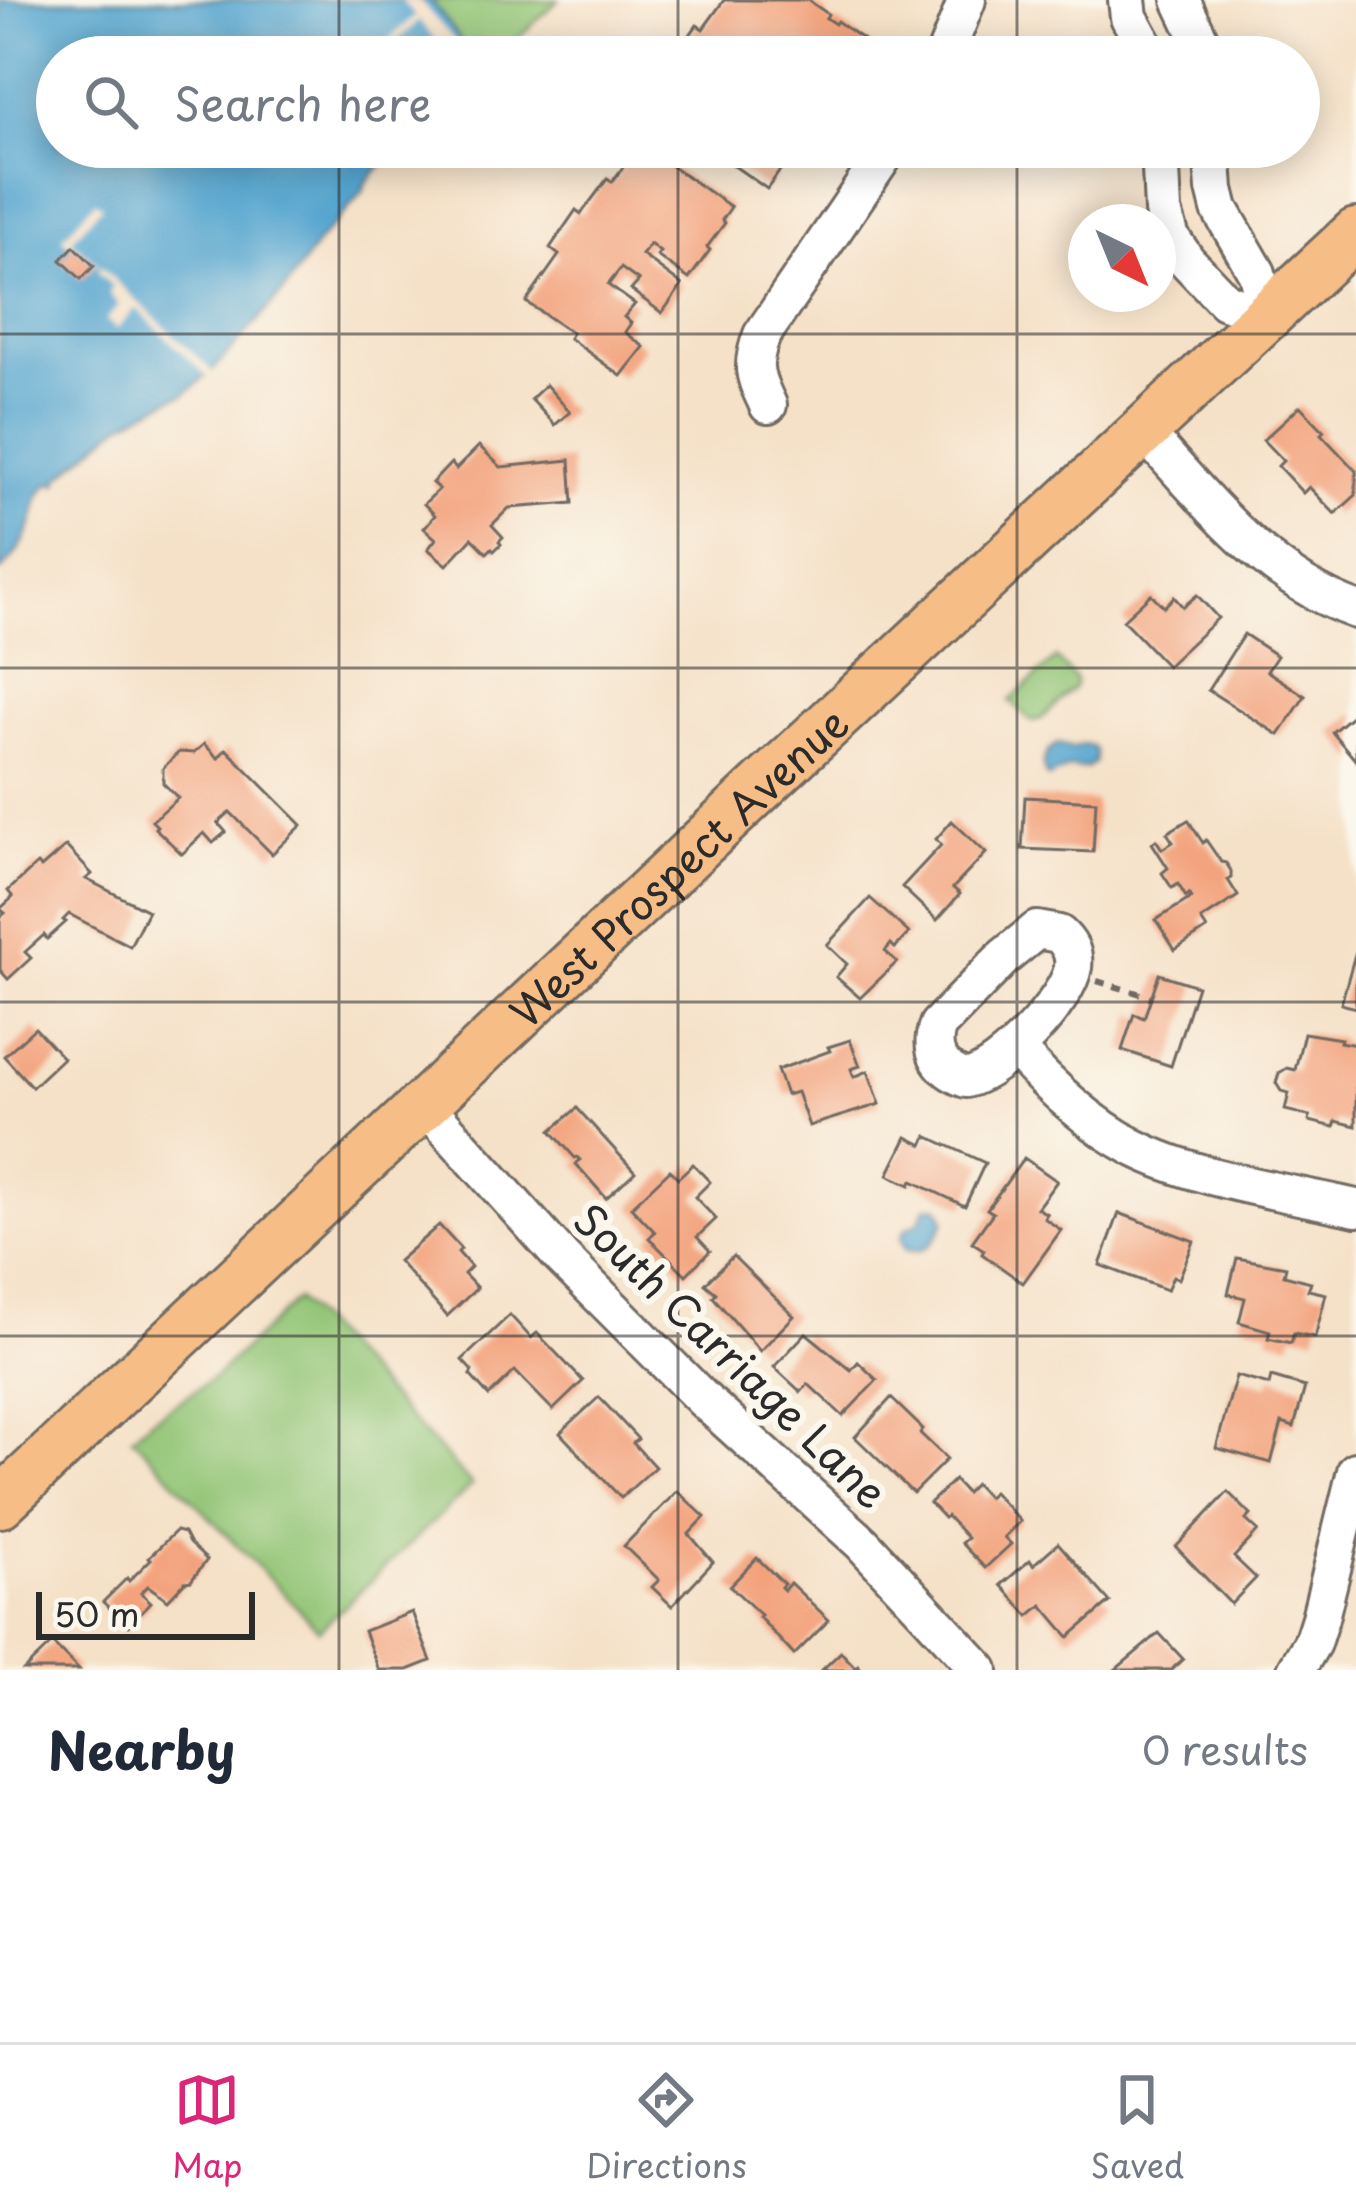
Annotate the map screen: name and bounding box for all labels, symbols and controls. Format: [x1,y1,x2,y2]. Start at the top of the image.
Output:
search box [36,36,1320,168]
text: Search here [174,68,431,136]
icon: search [78,69,144,135]
north arrow [1068,204,1176,312]
street label: West Prospect Avenue [494,691,861,1041]
street label: South Carriage Lane [561,1188,903,1522]
scale bar [36,1586,255,1639]
text: 50 m [54,1588,140,1638]
text: Nearby [48,1710,235,1787]
text: 0 results [1142,1719,1308,1778]
tab: Map [172,2067,242,2189]
tab: Directions [586,2067,747,2189]
tab: Saved [1090,2067,1184,2189]

